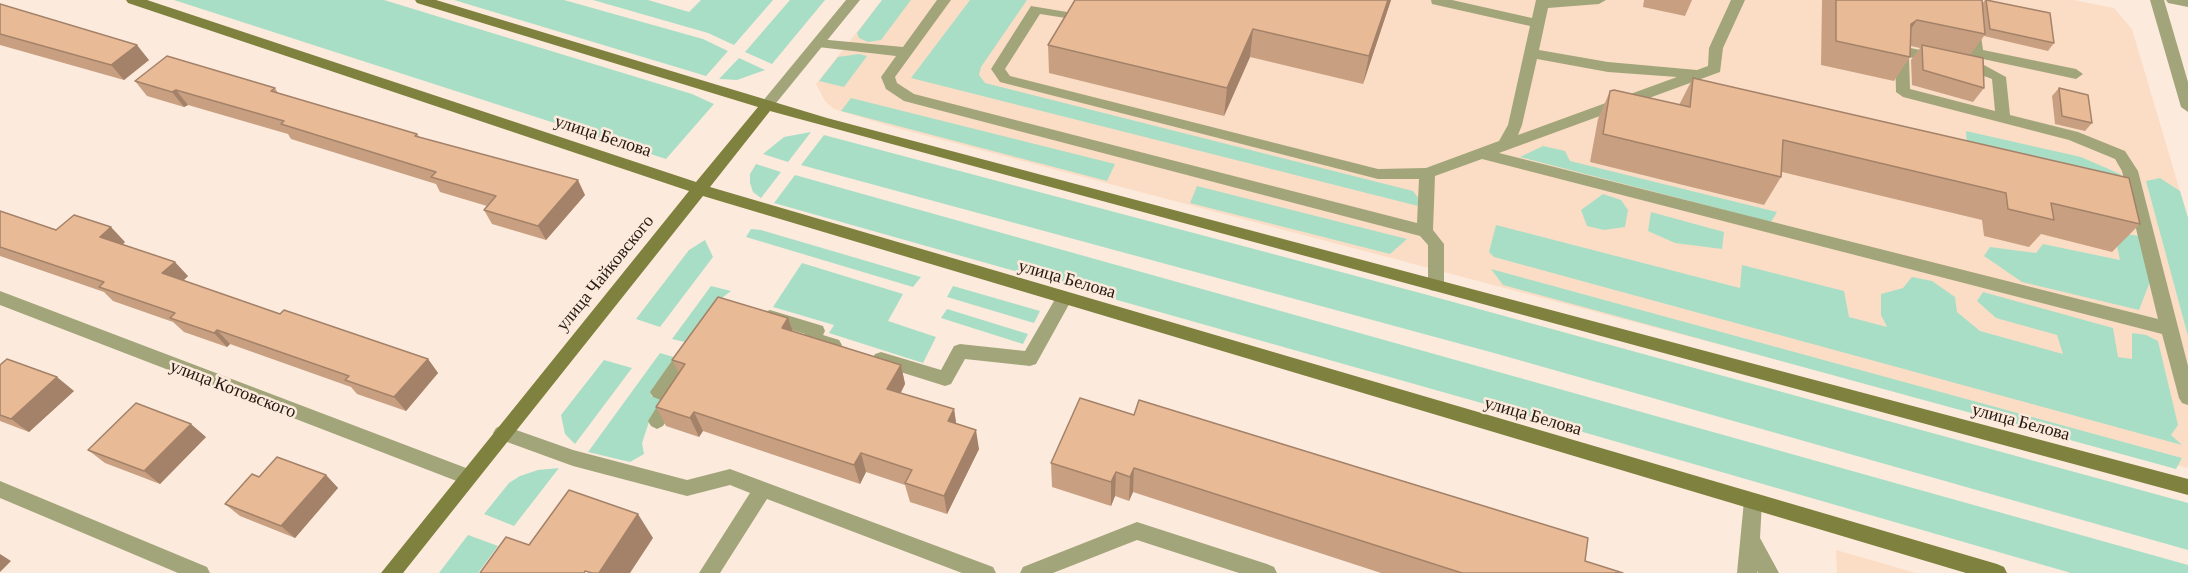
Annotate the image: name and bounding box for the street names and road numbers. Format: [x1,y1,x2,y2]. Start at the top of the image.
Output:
street label: улица Белова [552,110,654,162]
street label: улица Чайковского [552,211,658,335]
street label: улица Белова [1016,255,1118,303]
street label: улица Котовского [167,355,299,423]
street label: улица Белова [1482,392,1584,440]
street label: улица Белова [1970,399,2072,445]

